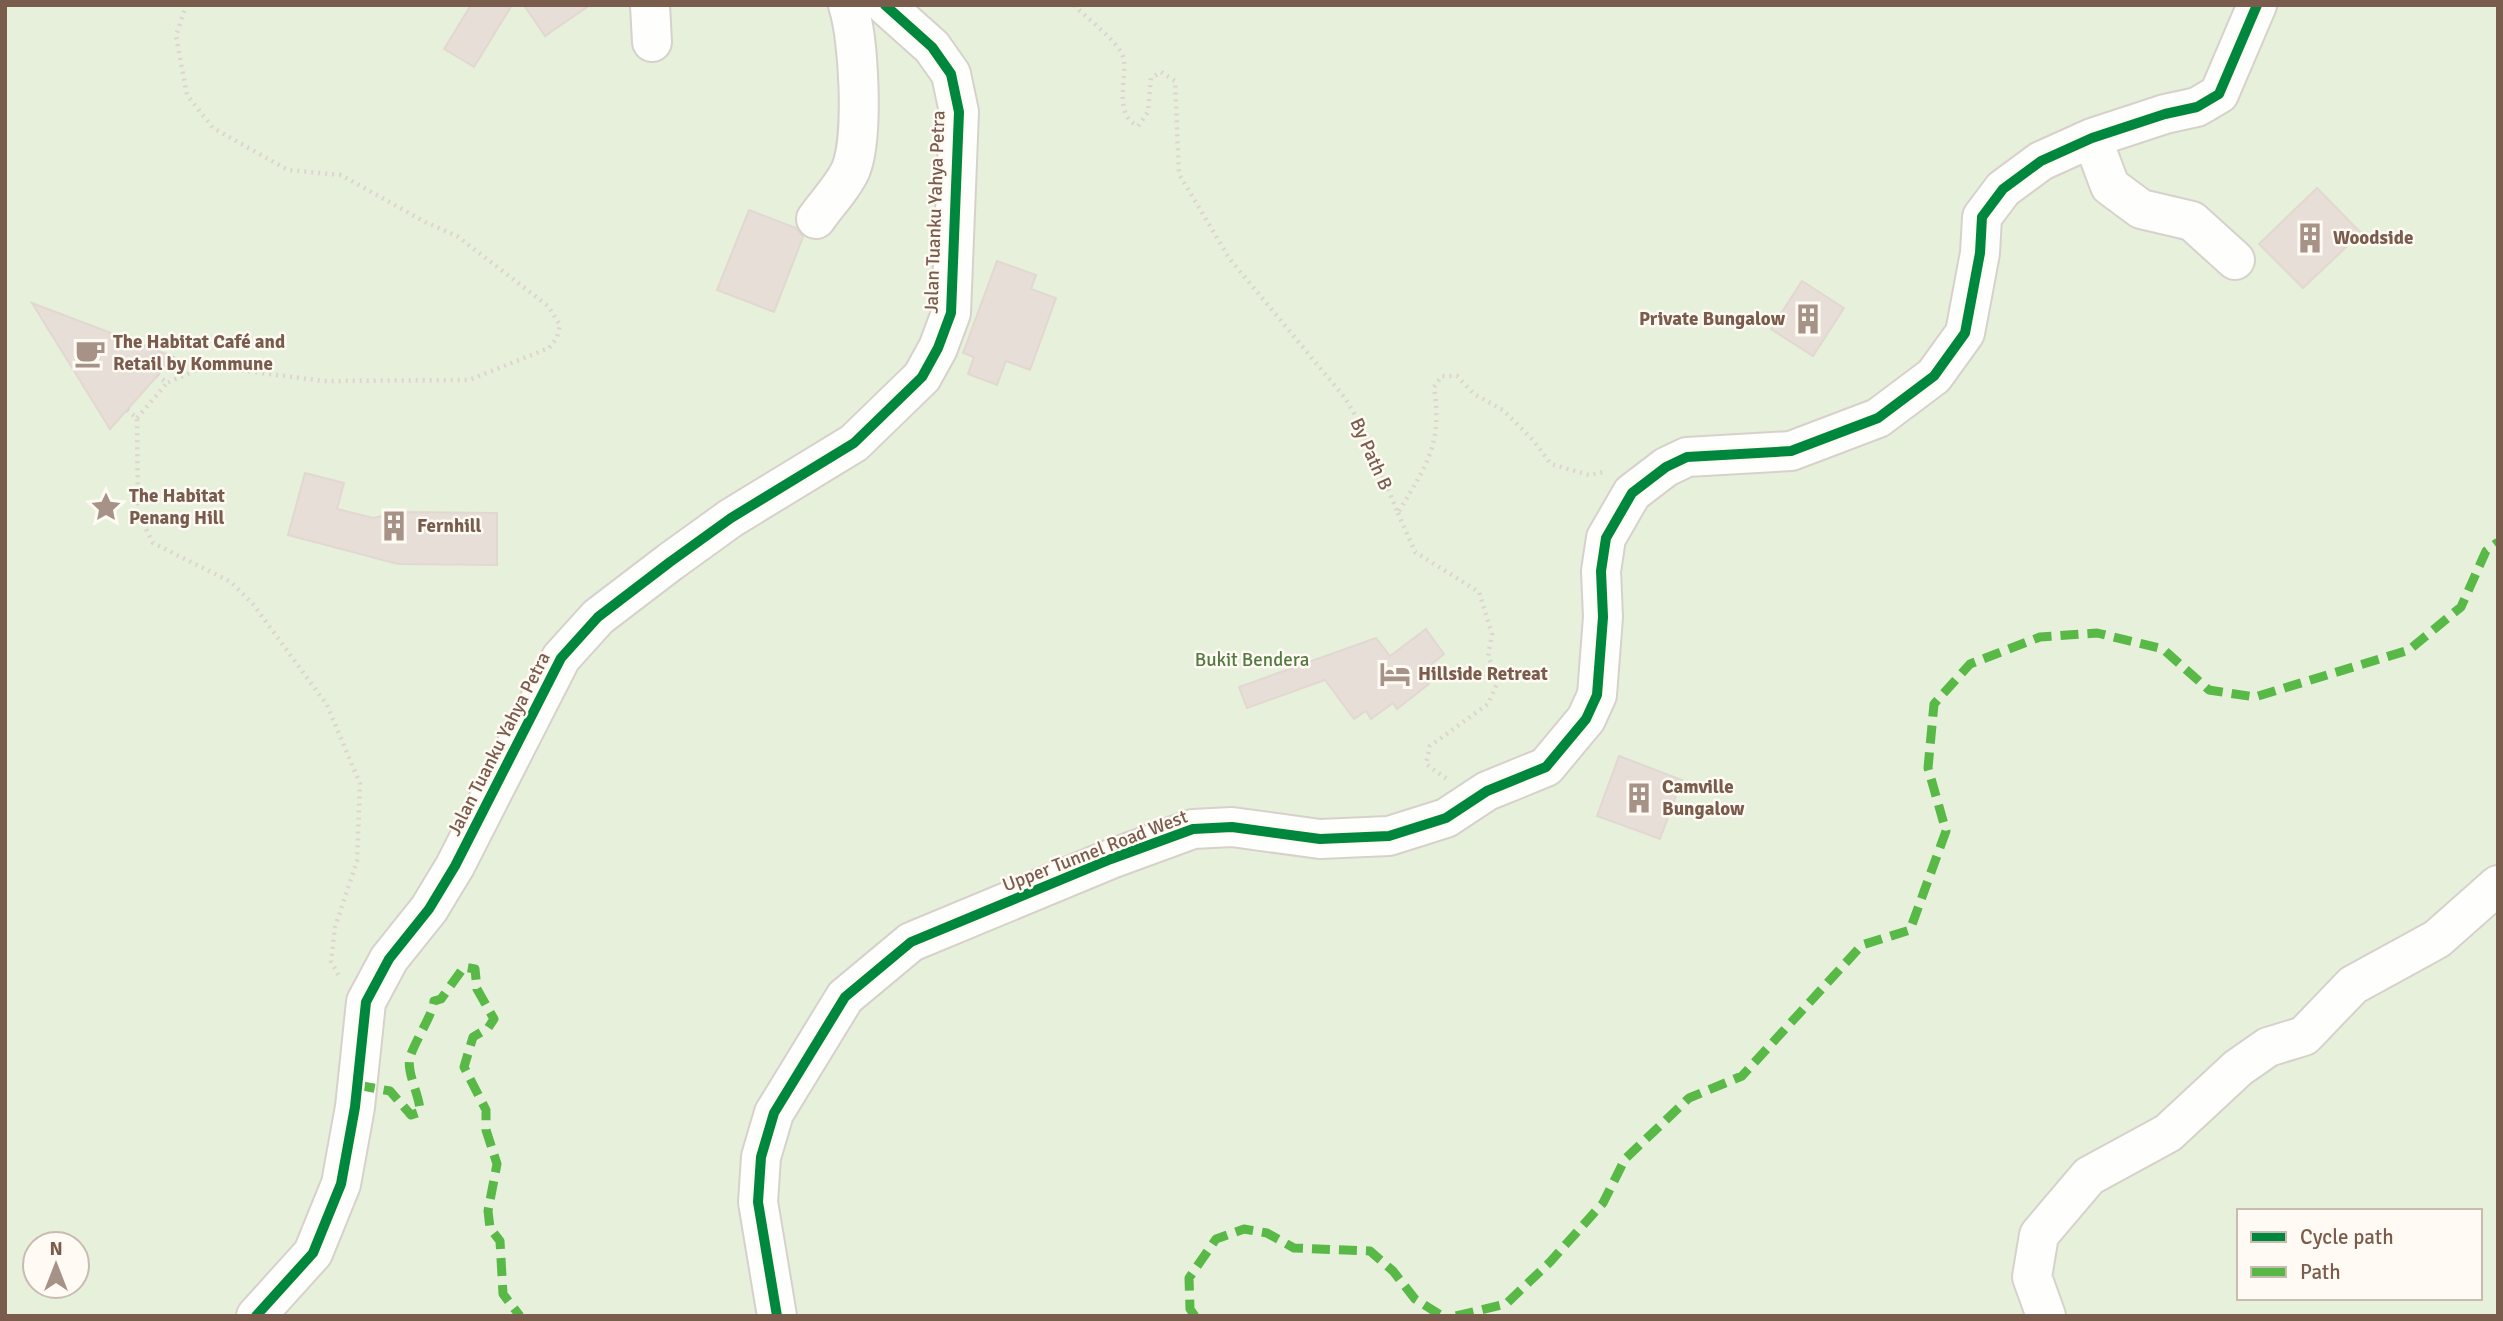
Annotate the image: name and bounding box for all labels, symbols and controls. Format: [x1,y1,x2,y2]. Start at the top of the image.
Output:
street label: Jalan Tuanku Yahya Petra [919,110,951,314]
building icon: Woodside [2293,221,2327,255]
place label: Woodside [2333,226,2413,250]
building icon: Private Bungalow [1791,302,1825,336]
place label: Private Bungalow [1639,307,1786,331]
place label: The Habitat Café and Retail by Kommune [113,330,285,376]
cafe icon: The Habitat Café and Retail by Kommune [73,336,107,370]
street label: By Path B [1344,414,1398,494]
place label: The Habitat Penang Hill [129,484,225,530]
place icon: The Habitat Penang Hill [89,490,123,524]
building icon: Fernhill [377,509,411,543]
place label: Fernhill [417,514,482,538]
street label: Jalan Tuanku Yahya Petra [442,648,556,840]
park label: Bukit Bendera [1195,648,1309,672]
hotel icon: Hillside Retreat [1378,657,1412,691]
place label: Hillside Retreat [1418,662,1548,686]
place label: Camville Bungalow [1662,775,1745,821]
building icon: Camville Bungalow [1622,781,1656,815]
street label: Upper Tunnel Road West [999,804,1191,897]
legend [2237,1209,2482,1300]
text: Cycle path [2300,1224,2394,1250]
north arrow [21,1230,91,1300]
text: N [49,1237,63,1261]
text: Path [2300,1259,2341,1285]

